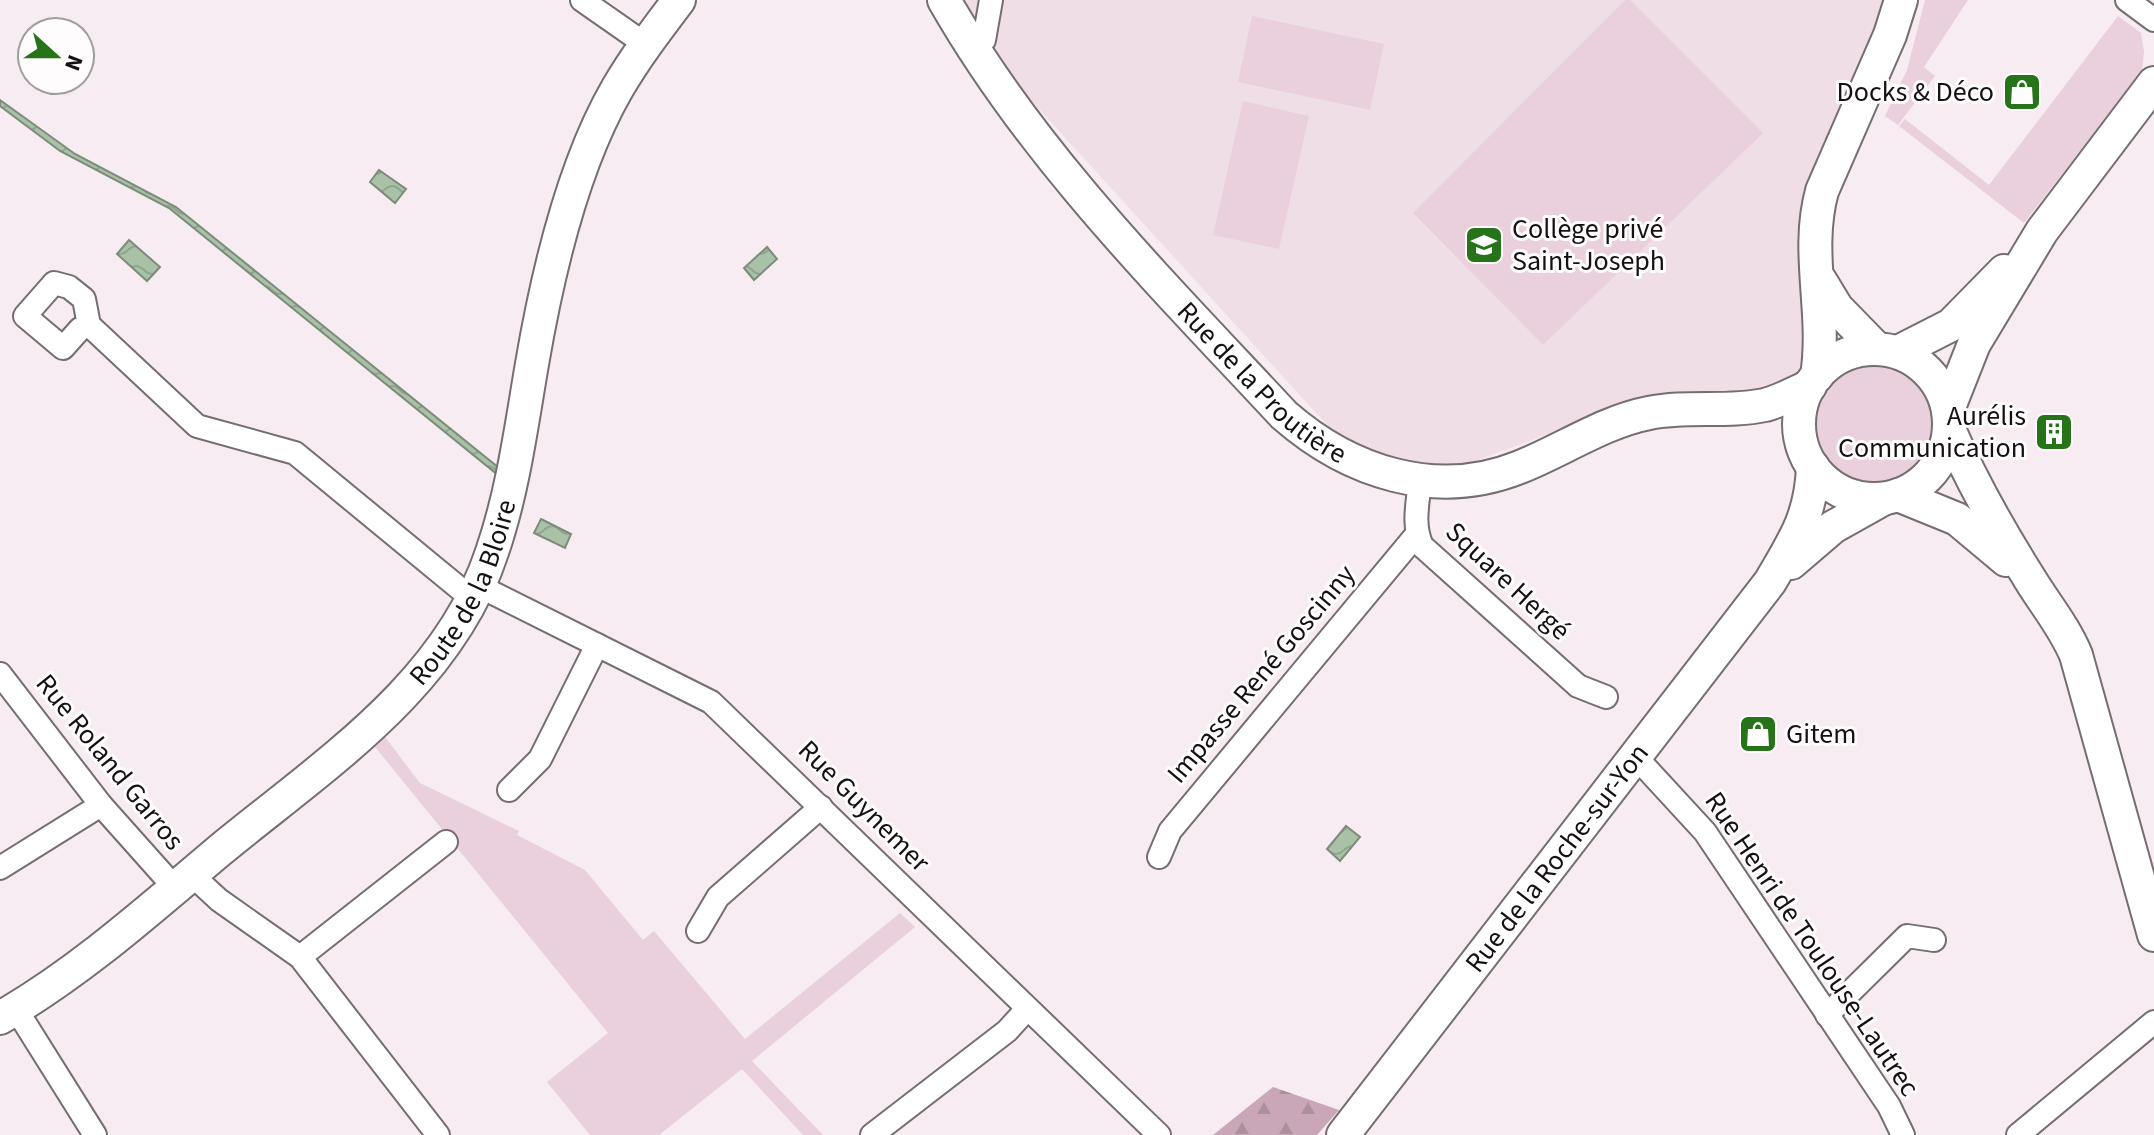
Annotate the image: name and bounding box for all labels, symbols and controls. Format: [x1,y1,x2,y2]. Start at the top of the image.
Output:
north arrow [16,16,96,96]
text: N [56,50,91,75]
shop icon: Docks & Déco [2001,71,2043,113]
place label: Docks & Déco [1837,72,1994,112]
place label: Collège privé Saint-Joseph [1512,209,1665,281]
school or university icon: Collège privé Saint-Joseph [1463,224,1505,266]
street label: Rue de la Proutière [1168,293,1354,474]
place label: Aurélis Communication [1838,396,2026,468]
building icon: Aurélis Communication [2033,411,2075,453]
street label: Route de la Bloire [400,495,526,695]
street label: Square Hergé [1437,513,1579,649]
street label: Impasse René Goscinny [1157,556,1365,792]
street label: Rue Roland Garros [26,665,194,859]
shop icon: Gitem [1737,713,1779,755]
place label: Gitem [1786,714,1856,754]
street label: Rue Guynemer [789,731,939,881]
street label: Rue de la Roche-sur-Yon [1456,735,1658,981]
street label: Rue Henri de Toulouse-Lautrec [1695,784,1929,1104]

